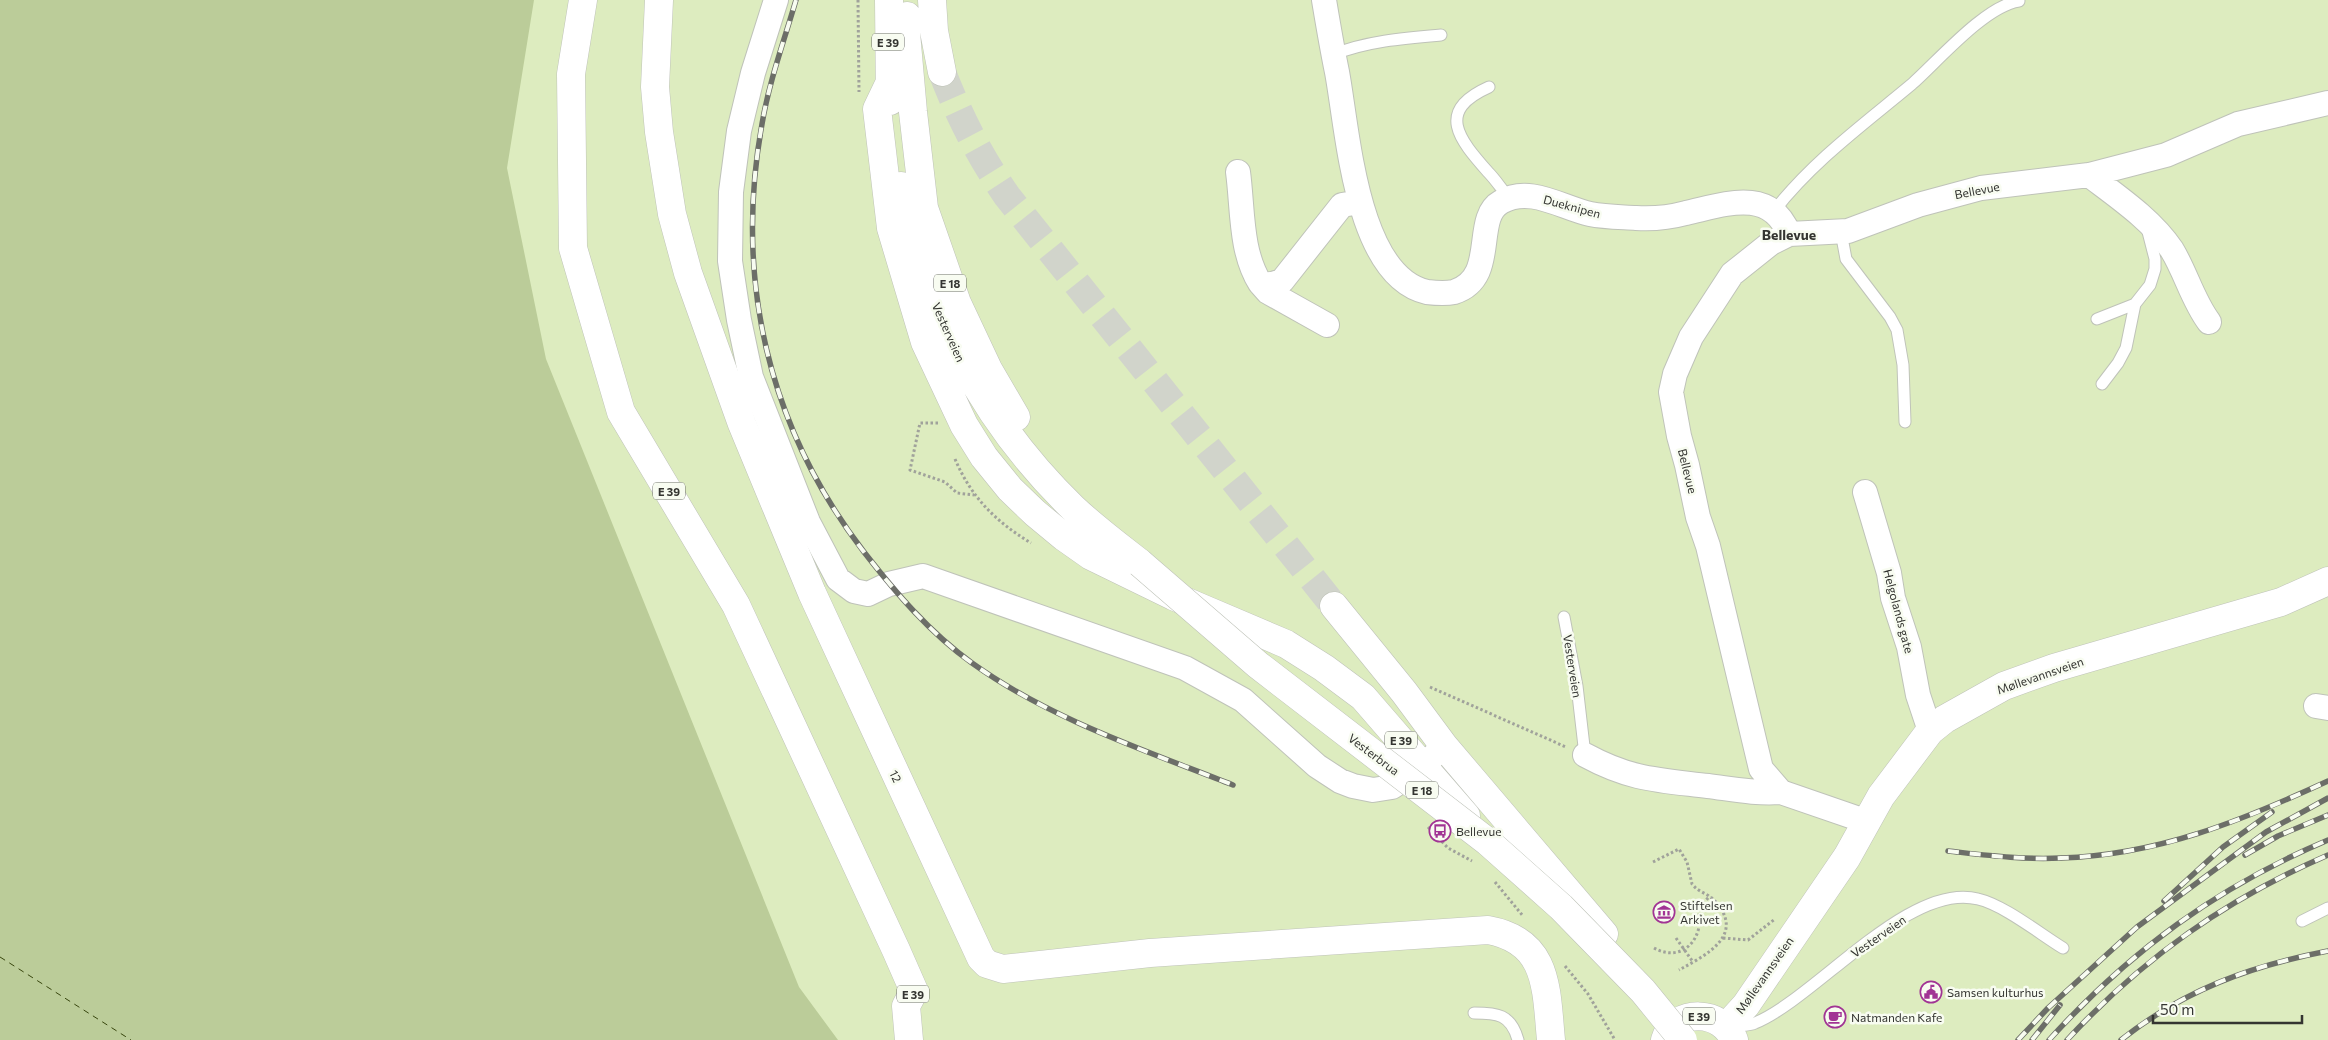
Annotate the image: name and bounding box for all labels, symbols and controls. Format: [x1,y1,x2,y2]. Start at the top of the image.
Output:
road number: E 39 [872,34,904,51]
street label: Bellevue [1953,179,2001,201]
street label: Dueknipen [1542,192,1602,220]
district label: Bellevue [1762,226,1816,243]
road number: E 18 [934,274,966,292]
street label: Vesterveien [930,300,968,364]
street label: Bellevue [1676,447,1700,495]
road number: E 39 [653,482,685,500]
street label: Helgolands gate [1881,567,1917,655]
street label: Vesterveien [1561,633,1585,699]
street label: Møllevannsveien [1995,654,2085,696]
street label: Vesterbrua [1346,730,1402,778]
road number: E 39 [1385,732,1417,748]
street label: 12 [887,768,905,785]
road number: E 18 [1406,782,1438,798]
bus stop icon: Bellevue [1428,819,1452,843]
place label: Bellevue [1456,824,1502,838]
place label: Stiftelsen Arkivet [1680,898,1733,926]
museum icon: Stiftelsen Arkivet [1652,900,1676,924]
street label: Vesterveien [1848,912,1908,960]
street label: Møllevannsveien [1732,934,1796,1016]
public building icon: Samsen kulturhus [1919,980,1943,1004]
place label: Samsen kulturhus [1947,985,2043,999]
road number: E 39 [897,986,929,1002]
scale bar [2153,992,2302,1024]
text: 50 m [2160,1000,2194,1018]
cafe icon: Natmanden Kafe [1823,1005,1847,1029]
road number: E 39 [1683,1008,1715,1024]
place label: Natmanden Kafe [1851,1010,1942,1024]

